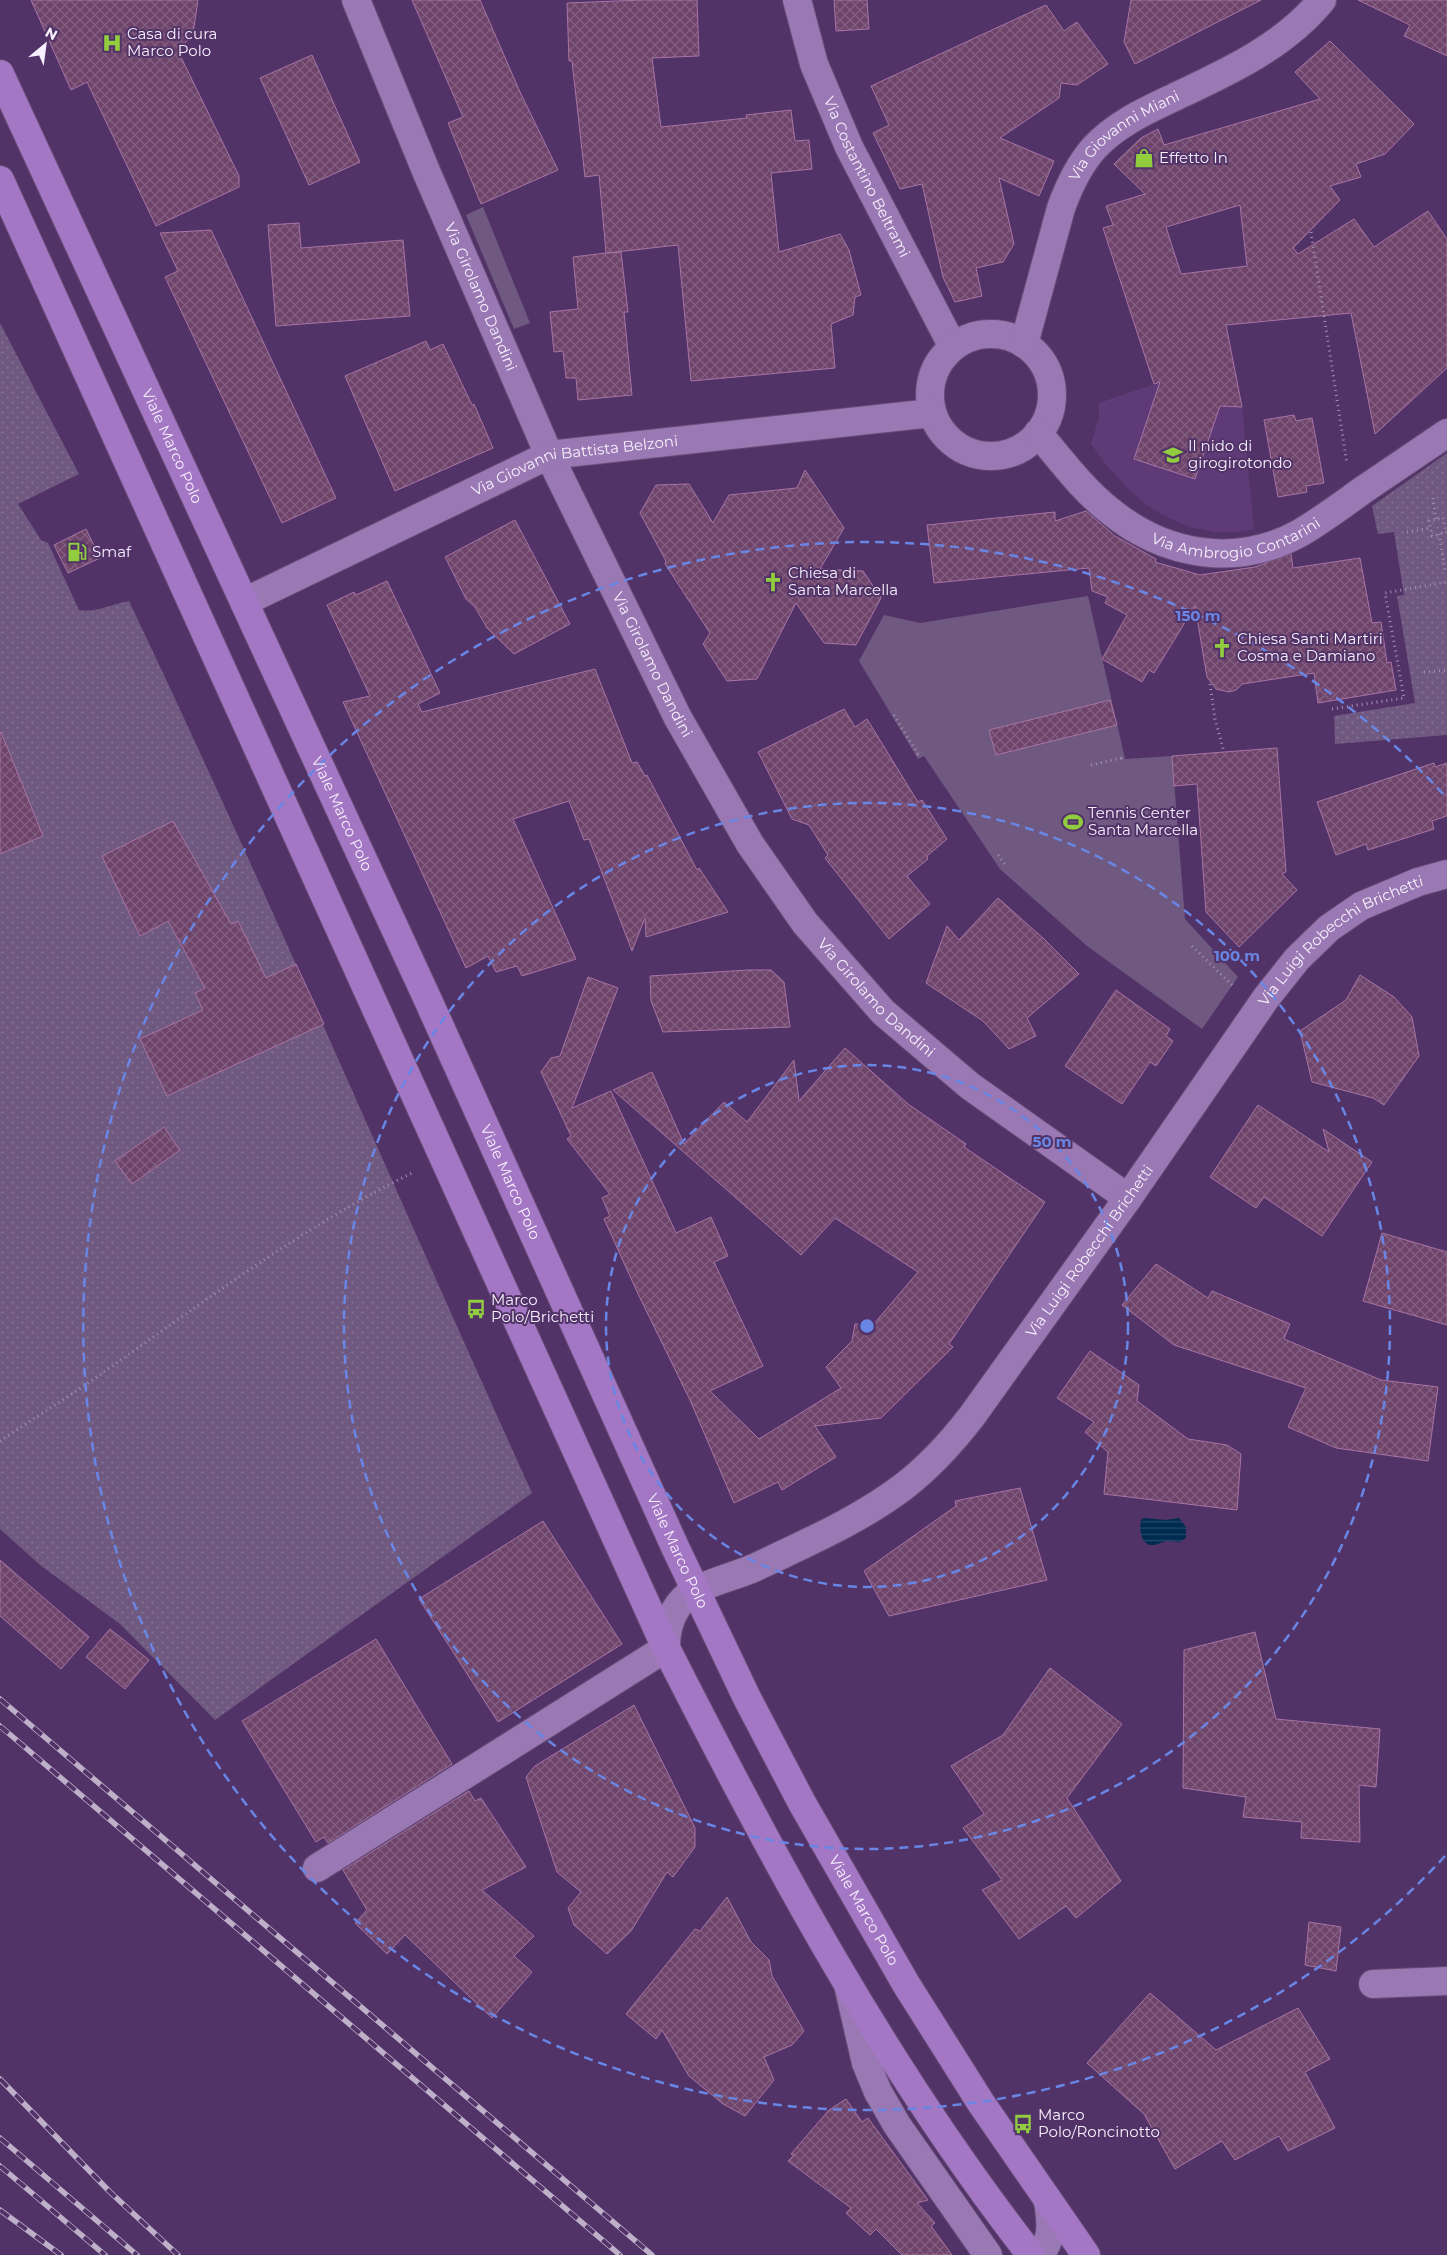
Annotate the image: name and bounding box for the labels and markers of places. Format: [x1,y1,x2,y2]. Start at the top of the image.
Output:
place label: Casa di cura Marco Polo [127,24,217,60]
hospital icon: Casa di cura Marco Polo [101,32,123,54]
shop icon: Effetto In [1133,147,1155,169]
place label: Effetto In [1159,148,1228,167]
place label: Il nido di girogirotondo [1188,436,1292,472]
school or university icon: Il nido di girogirotondo [1162,444,1184,466]
fuel station icon: Smaf [66,541,88,563]
place label: Smaf [92,542,132,561]
place label: Chiesa di Santa Marcella [788,563,898,599]
church icon: Chiesa di Santa Marcella [762,571,784,593]
place label: Chiesa Santi Martiri Cosma e Damiano [1237,629,1383,665]
church icon: Chiesa Santi Martiri Cosma e Damiano [1211,637,1233,659]
place label: Tennis Center Santa Marcella [1088,803,1198,839]
sports icon: Tennis Center Santa Marcella [1062,811,1084,833]
place label: Marco Polo/Brichetti [491,1290,594,1326]
bus stop icon: Marco Polo/Brichetti [465,1298,487,1320]
centre of rings [858,1317,876,1335]
place label: Marco Polo/Roncinotto [1038,2105,1160,2141]
bus stop icon: Marco Polo/Roncinotto [1012,2113,1034,2135]

